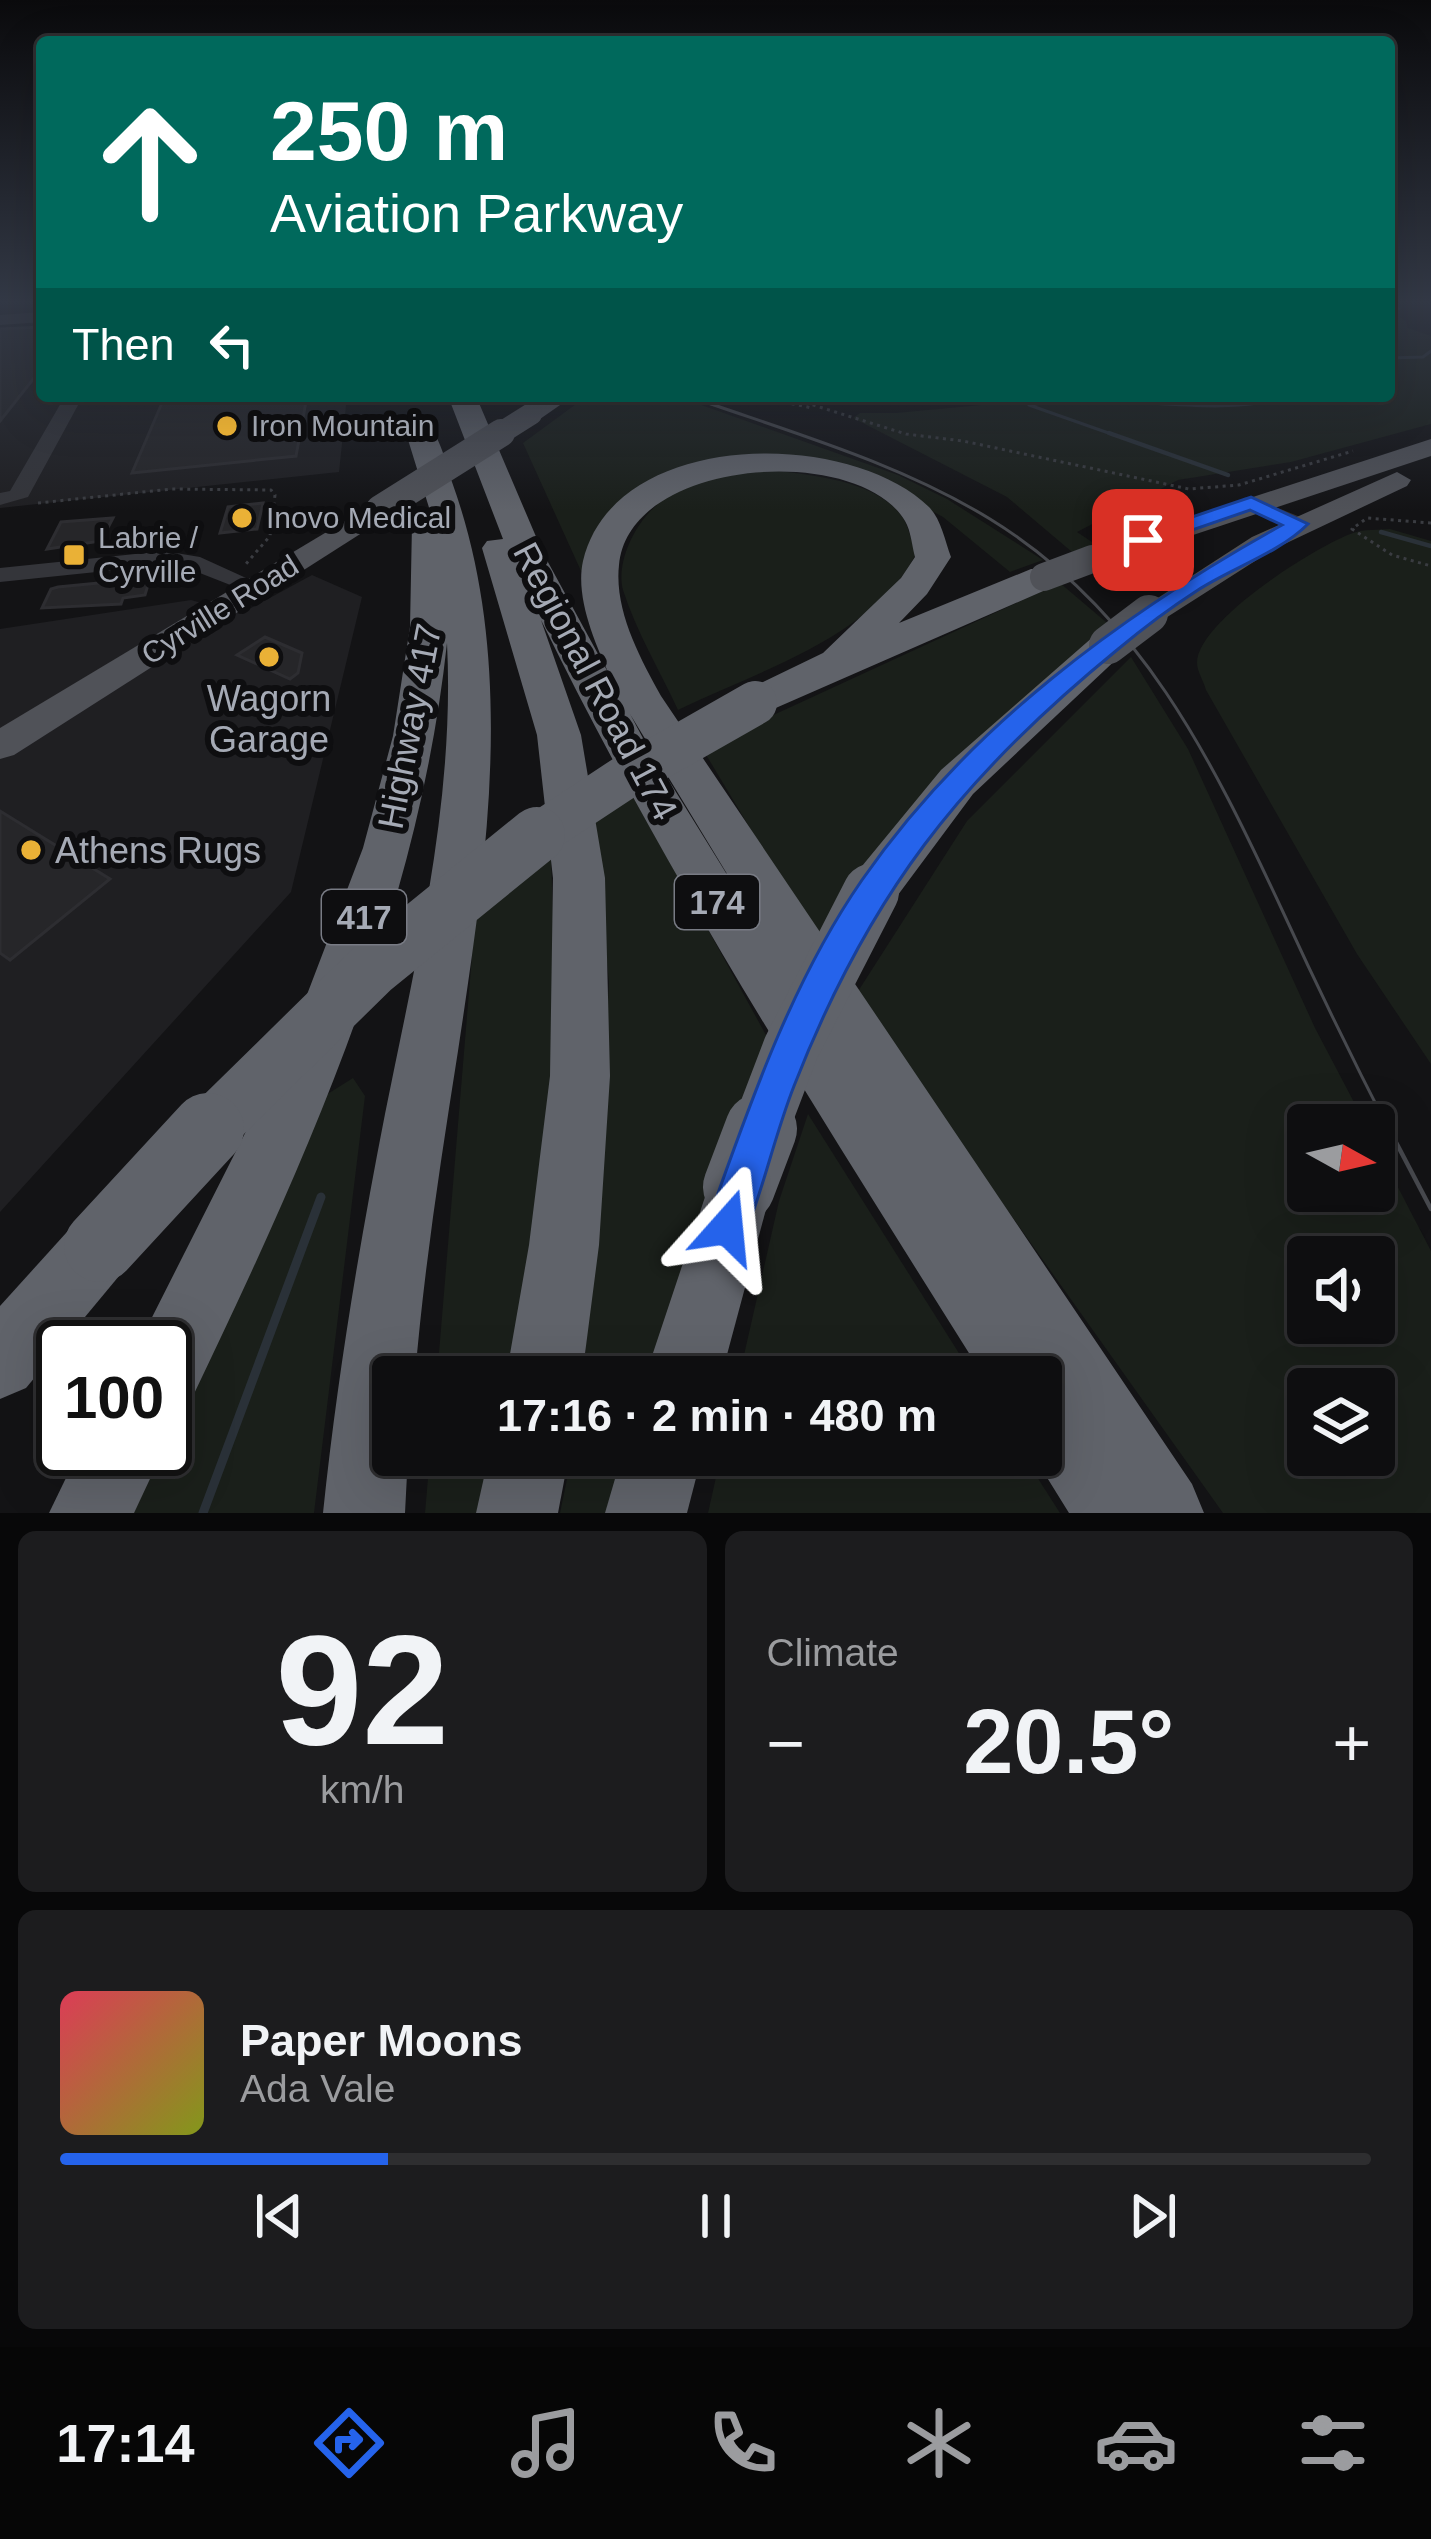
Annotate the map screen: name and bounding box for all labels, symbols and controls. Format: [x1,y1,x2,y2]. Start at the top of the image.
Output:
icon: ahead [72,84,228,240]
text: 250 m [270,84,508,178]
text: Aviation Parkway [270,183,683,243]
icon: left [199,312,265,378]
text: Then [72,319,175,370]
place label: Iron Mountain [251,409,434,442]
marker: Iron Mountain [214,413,240,439]
pin [1092,489,1194,591]
place label: Inovo Medical [266,501,451,534]
marker: Inovo Medical [229,505,255,531]
icon: arrive [1110,507,1176,573]
place label: Labrie / Cyrville [98,521,199,588]
street label: Regional Road 174 [505,536,686,827]
marker: Labrie / Cyrville [61,542,87,568]
street label: Cyrville Road [135,548,304,671]
street label: Highway 417 [370,620,449,832]
marker: Wagorn Garage [256,644,282,670]
place label: Wagorn Garage [207,678,331,760]
place label: Athens Rugs [55,830,261,871]
marker: Athens Rugs [18,837,44,863]
road number: 174 [675,875,759,929]
road number: 417 [322,890,406,944]
north arrow [1287,1104,1395,1212]
map controls [1287,1104,1395,1476]
position arrow [664,1164,790,1290]
button: sound [1287,1236,1395,1344]
speed limit sign: 100 [36,1320,192,1476]
button: layers [1287,1368,1395,1476]
text: 17:16 · 2 min · 480 m [497,1390,937,1441]
text: 92 [275,1603,449,1777]
text: Climate [767,1631,899,1674]
text: 20.5° [963,1692,1174,1792]
text: − [767,1706,805,1780]
text: + [1332,1706,1371,1780]
text: km/h [320,1768,405,1811]
text: Paper Moons [240,2015,523,2066]
text: Ada Vale [240,2067,395,2110]
icon: previous [246,2183,312,2249]
icon: pause [683,2183,749,2249]
icon: next [1120,2183,1186,2249]
icon: directions [307,2401,391,2485]
icon: music [504,2401,588,2485]
icon: phone [701,2401,785,2485]
icon: climate [897,2401,981,2485]
icon: car [1094,2401,1178,2485]
icon: filters [1291,2401,1375,2485]
text: 17:14 [56,2413,194,2473]

